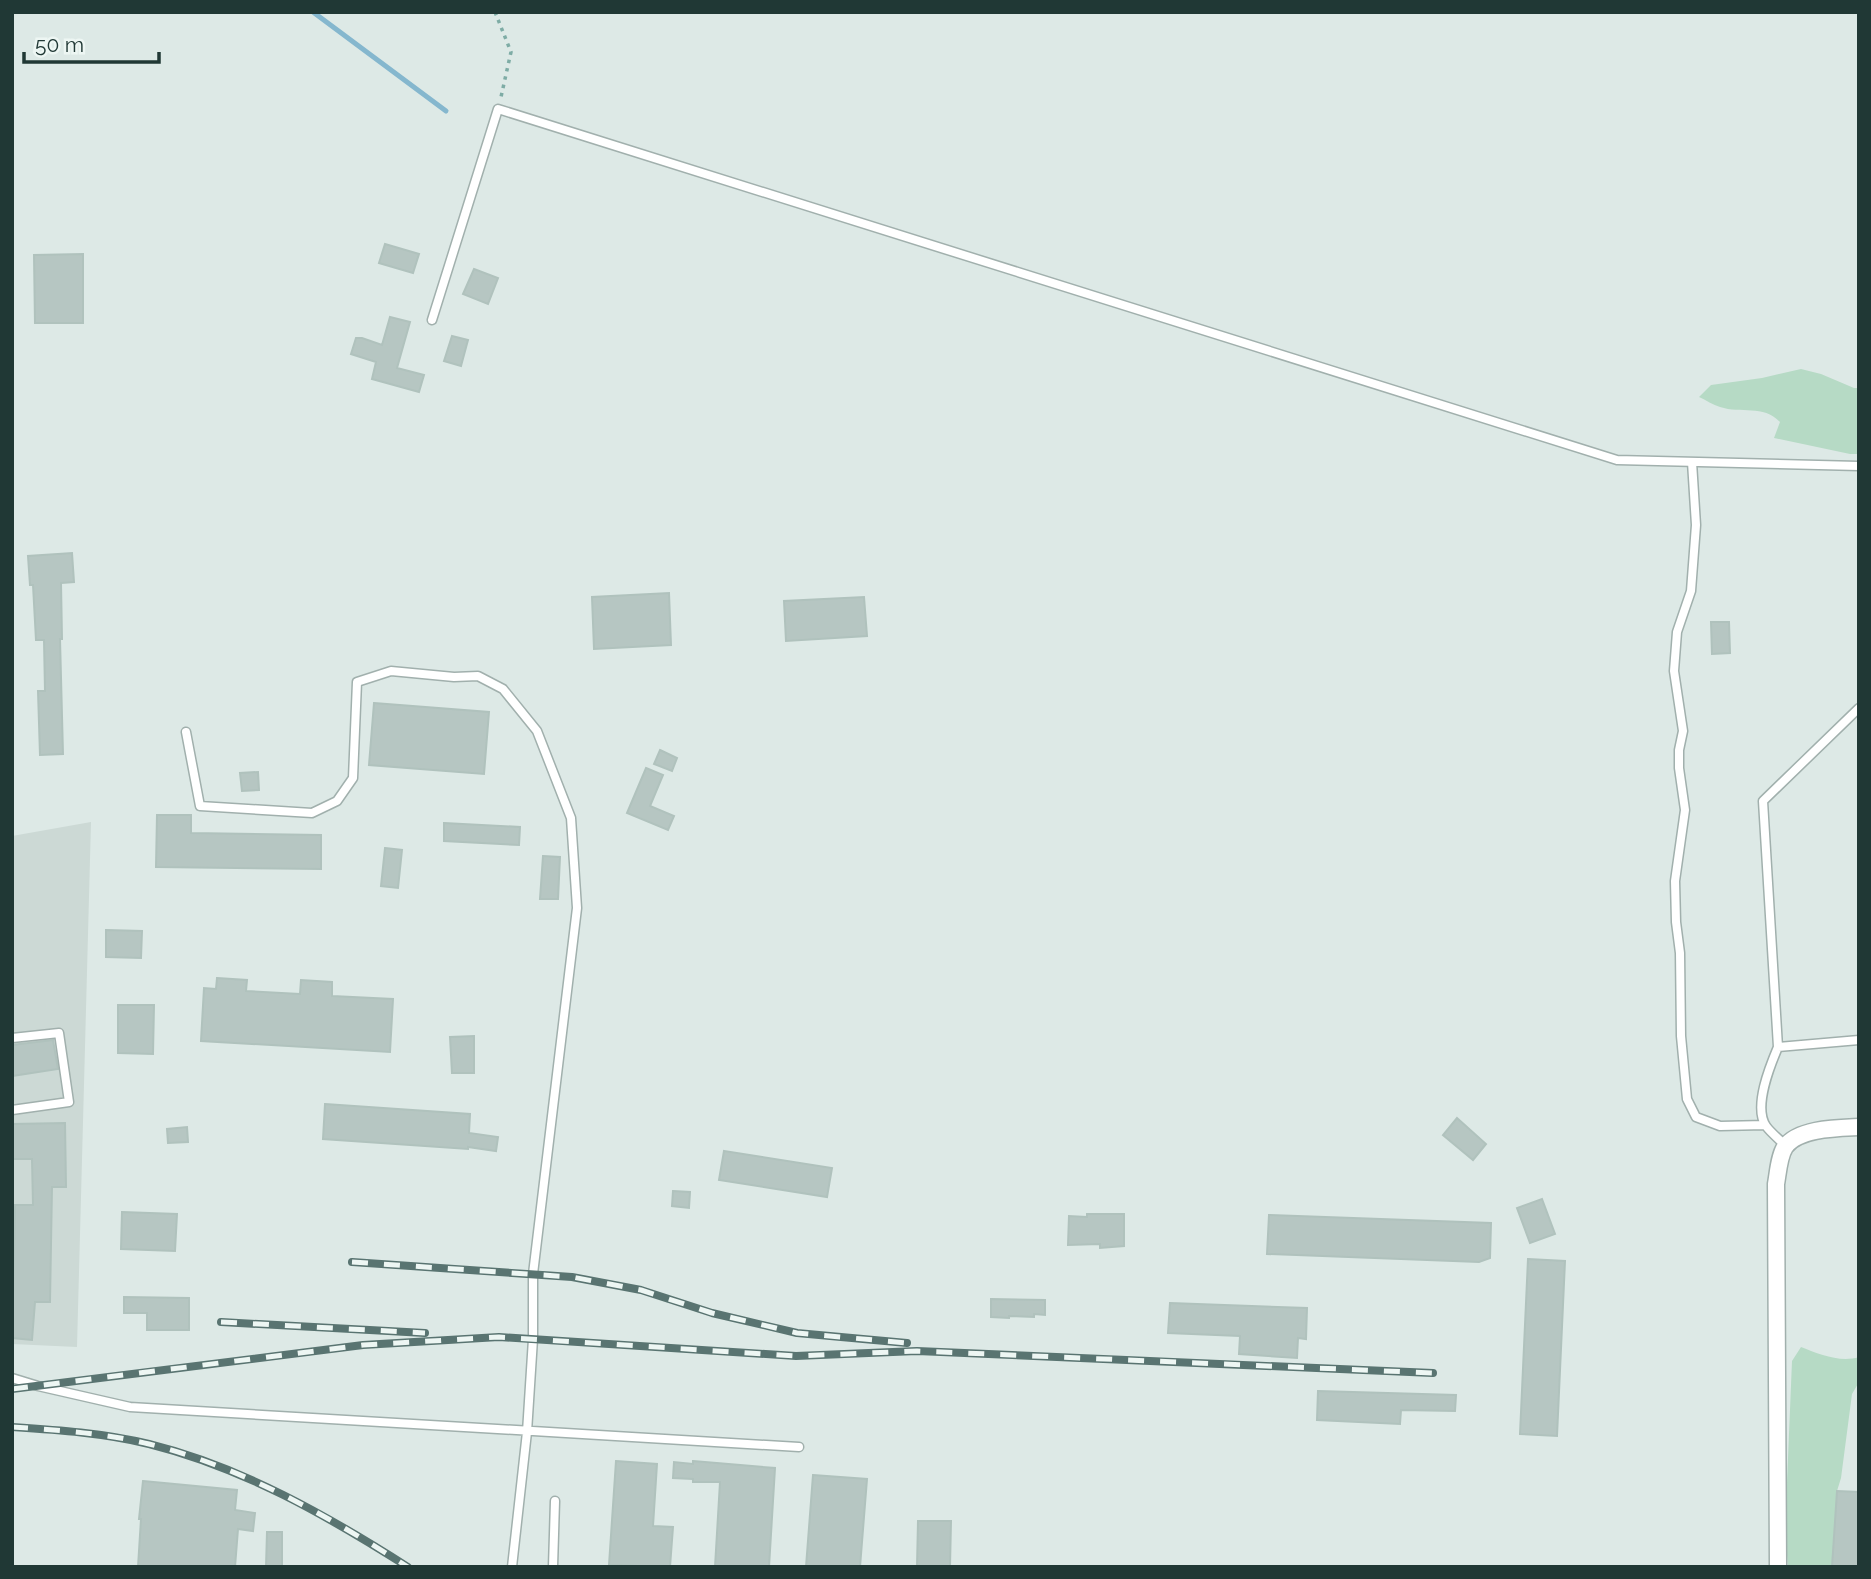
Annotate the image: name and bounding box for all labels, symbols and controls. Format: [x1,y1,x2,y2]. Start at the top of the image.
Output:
scale bar [24,21,159,65]
text: 50 m [35,32,84,57]

